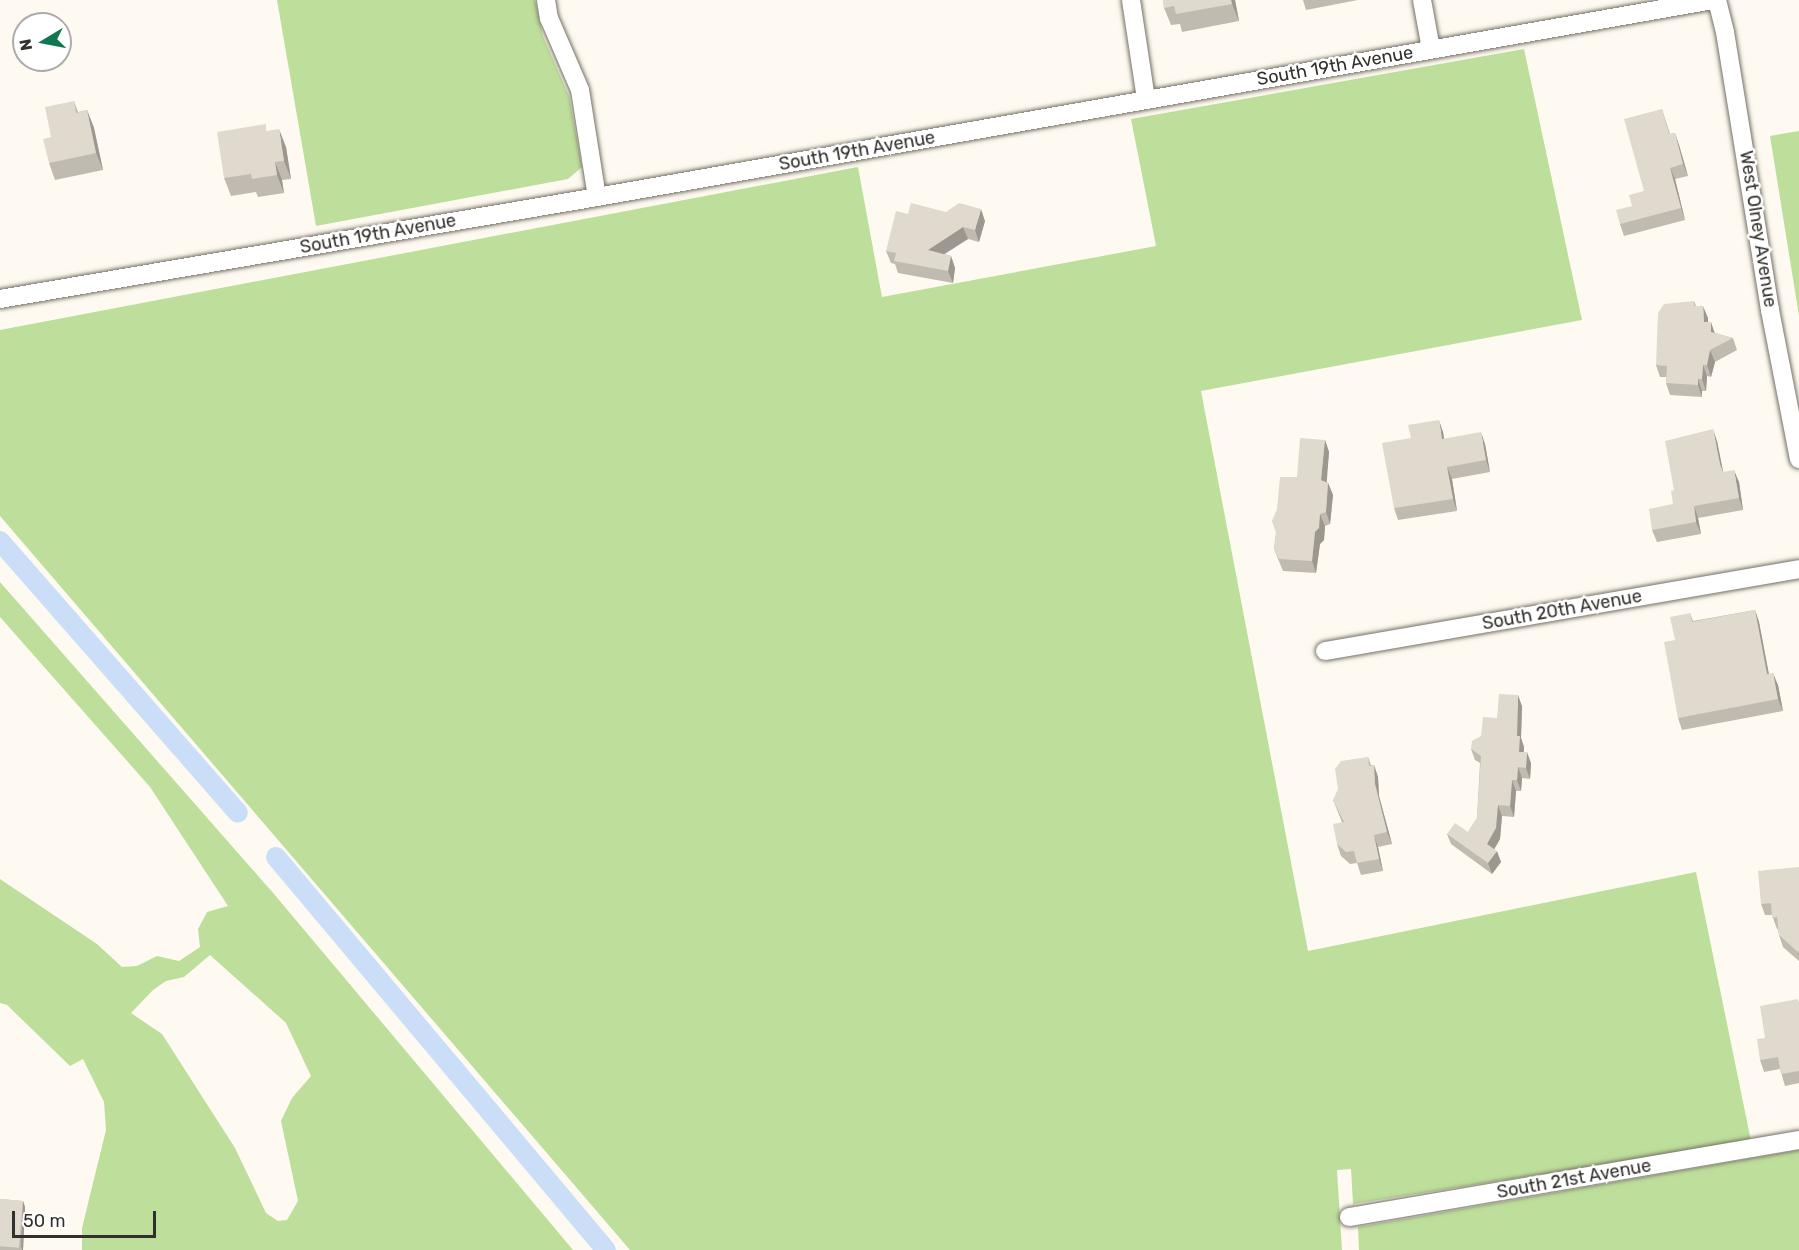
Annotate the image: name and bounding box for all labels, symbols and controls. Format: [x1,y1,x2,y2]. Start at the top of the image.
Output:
north arrow [12,12,72,72]
text: N [15,38,36,52]
street label: South 19th Avenue [1255,42,1415,90]
street label: South 19th Avenue [777,127,937,175]
street label: West Olney Avenue [1735,149,1781,309]
street label: South 19th Avenue [298,210,458,258]
street label: South 20th Avenue [1480,585,1644,635]
street label: South 21st Avenue [1495,1155,1653,1203]
scale bar [15,1199,159,1237]
text: 50 m [23,1210,66,1232]

